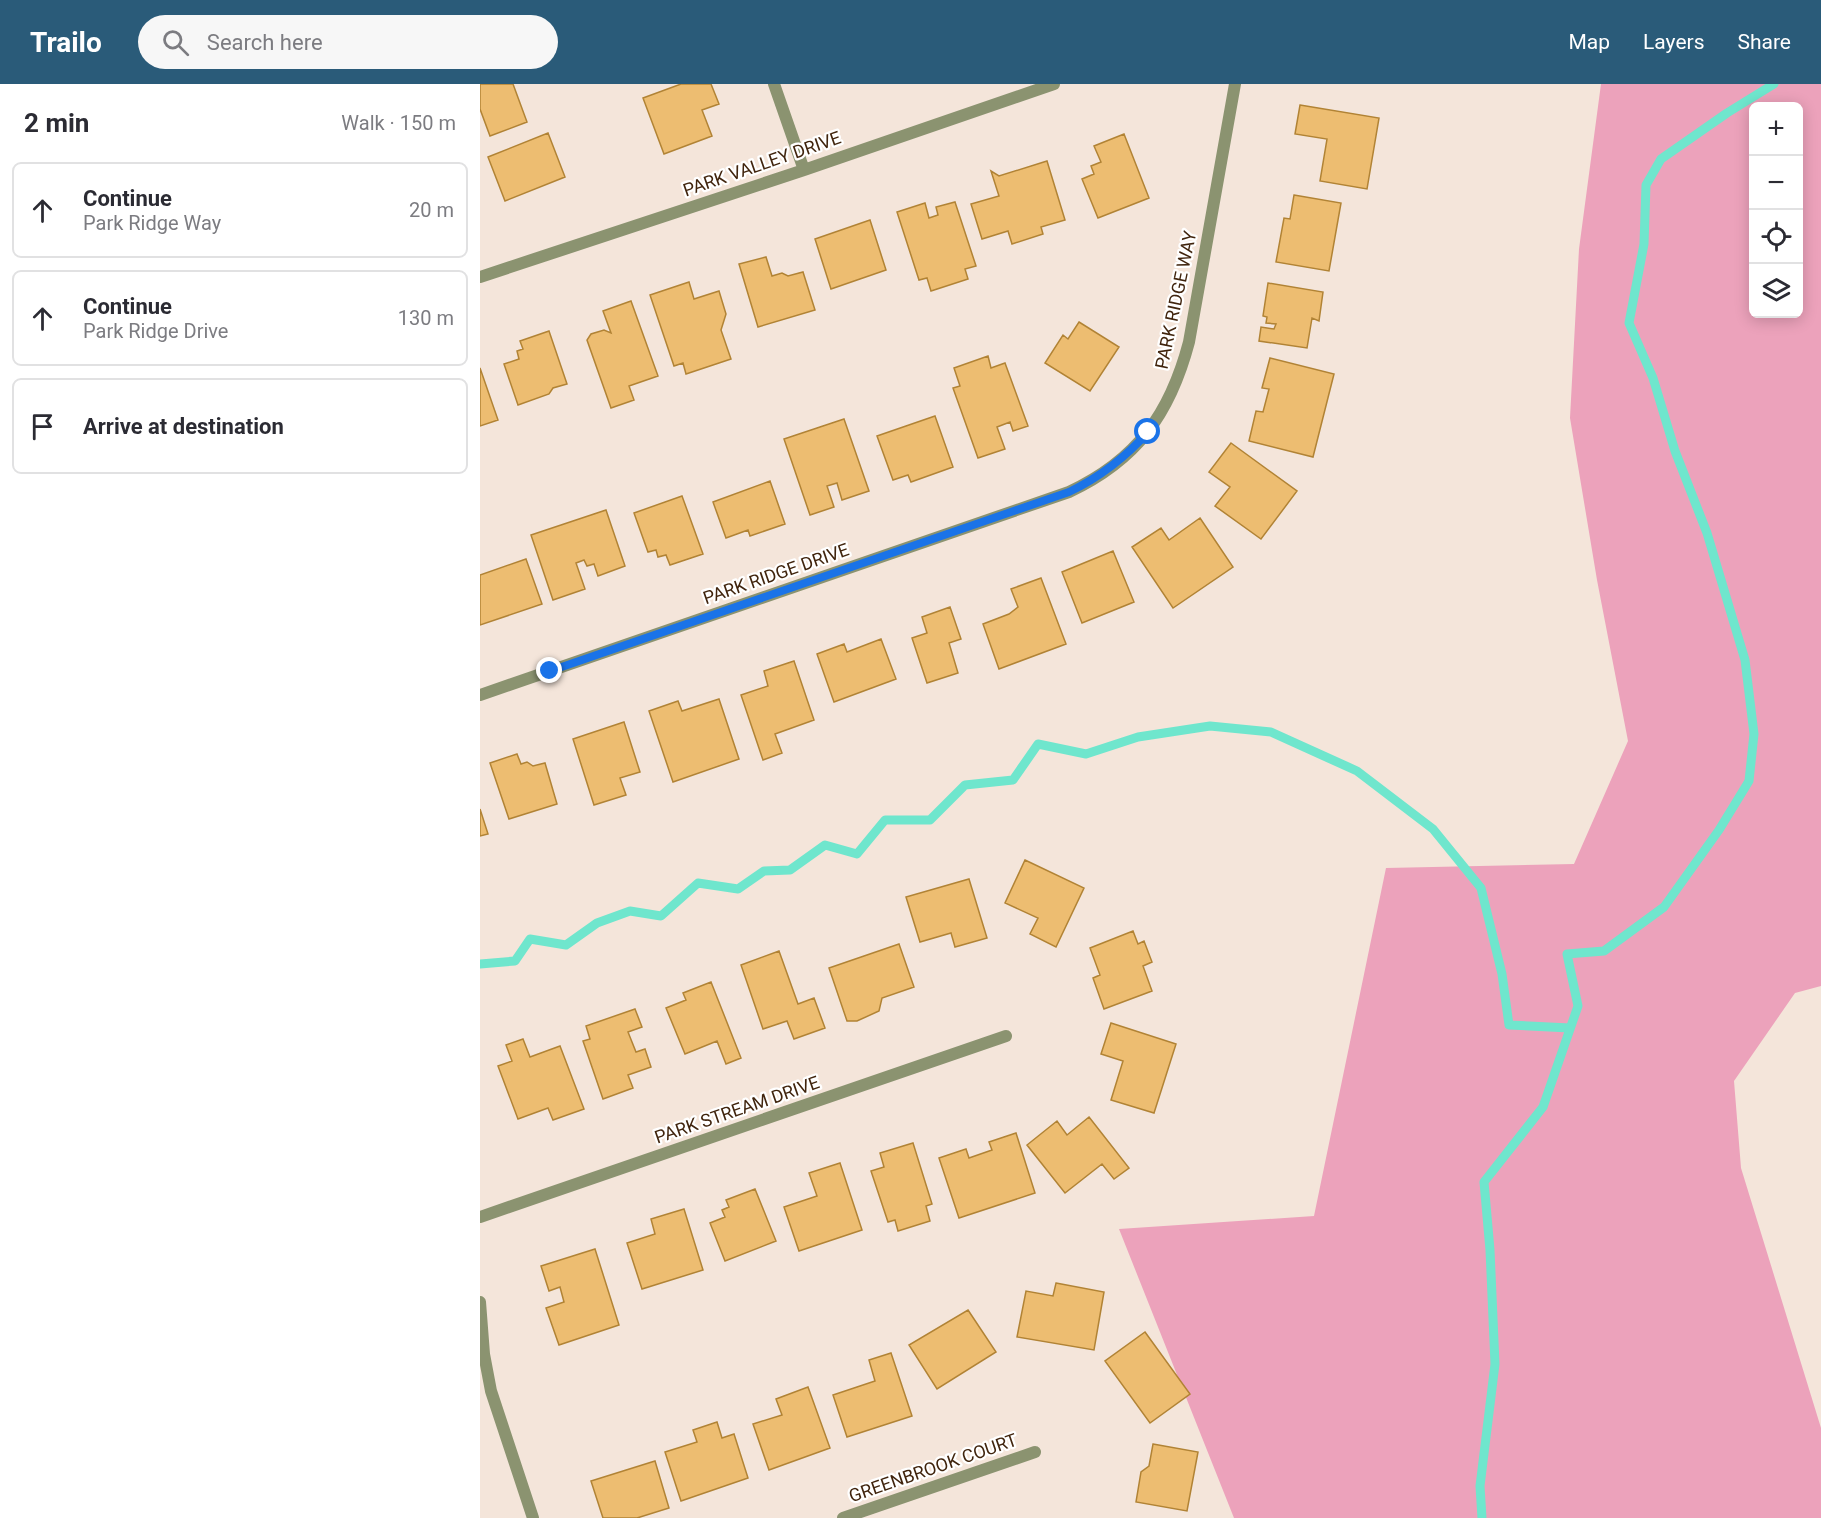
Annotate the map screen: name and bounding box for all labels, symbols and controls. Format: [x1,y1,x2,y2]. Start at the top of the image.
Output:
search box [138,15,558,69]
text: Trailo [30,26,102,59]
icon: search [159,26,192,59]
text: Search here [207,30,323,55]
text: Map [1568,30,1610,54]
text: Layers [1643,30,1704,54]
text: Share [1737,30,1791,54]
map controls [1749,102,1803,318]
button: + [1749,102,1803,156]
text: 2 min [24,108,89,138]
text: Walk · 150 m [341,111,456,135]
street label: PARK VALLEY DRIVE [680,127,844,200]
button: − [1749,156,1803,210]
text: Continue [83,186,172,211]
icon: ahead [26,194,59,227]
text: 20 m [409,198,454,222]
button: locate [1749,210,1803,264]
text: Park Ridge Way [83,211,221,235]
street label: PARK RIDGE WAY [1151,229,1200,371]
button: layers [1749,264,1803,318]
text: Continue [83,294,172,319]
icon: ahead [26,302,59,335]
text: 130 m [398,306,454,330]
text: Park Ridge Drive [83,319,228,343]
icon: arrive [26,410,59,443]
text: Arrive at destination [83,414,284,439]
route start [1134,418,1160,444]
street label: PARK RIDGE DRIVE [700,539,852,608]
route end [536,657,562,683]
street label: PARK STREAM DRIVE [652,1071,822,1148]
street label: GREENBROOK COURT [846,1429,1020,1506]

